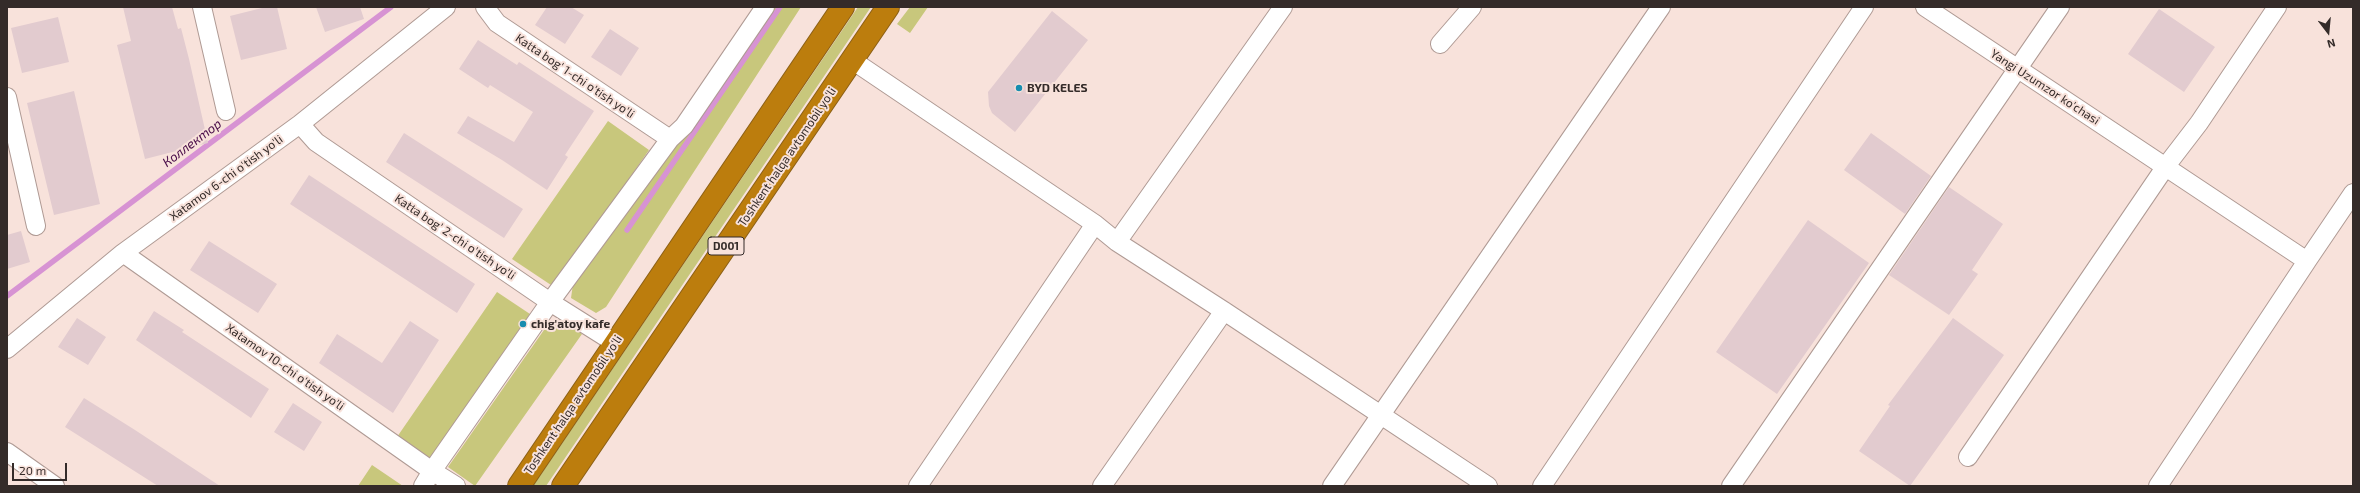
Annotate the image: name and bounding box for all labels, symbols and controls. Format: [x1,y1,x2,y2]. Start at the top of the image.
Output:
north arrow [2308,12,2348,52]
street label: Katta bog' 1-chi o'tish yo'li [513,31,637,121]
text: N [2326,37,2337,51]
street label: Yangi Uzumzor ko'chasi [1988,46,2102,128]
place label: BYD KELES [1027,81,1087,95]
marker: BYD KELES [1014,83,1024,93]
street label: Toshkent halqa avtomobil yo'li [735,85,839,229]
water label: Коллектор [159,116,225,170]
street label: Xatamov 6-chi o'tish yo'li [167,132,285,224]
street label: Katta bog' 2-chi o'tish yo'li [392,191,518,283]
road number: D001 [708,237,744,255]
place label: chig'atoy kafe [531,317,610,331]
marker: chig'atoy kafe [518,319,528,329]
street label: Xatamov 10-chi o'tish yo'li [223,320,347,414]
street label: Toshkent halqa avtomobil yo'li [521,333,625,477]
scale bar [14,455,69,481]
text: 20 m [19,463,46,477]

